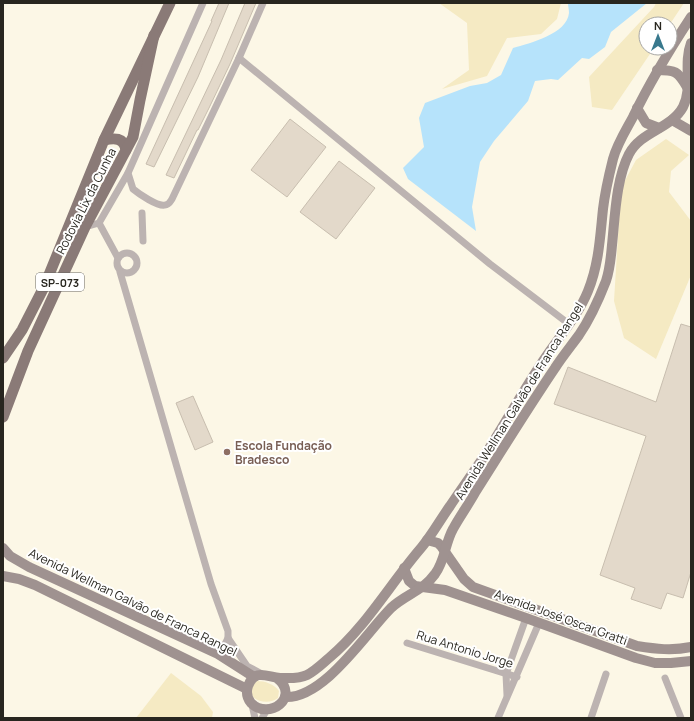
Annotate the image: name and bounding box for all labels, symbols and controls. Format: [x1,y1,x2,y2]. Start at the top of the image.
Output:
north arrow [638,16,678,56]
text: N [654,18,662,33]
street label: Rodovia Lix da Cunha [52,145,120,257]
road number: SP-073 [36,273,84,291]
street label: Avenida Wellman Galvão de Franca Rangel [451,299,587,503]
place label: Escola Fundação Bradesco [235,437,332,468]
marker: Escola Fundação Bradesco [222,447,232,457]
street label: Avenida Wellman Galvão de Franca Rangel [26,544,240,660]
street label: Avenida José Oscar Gratti [492,585,630,649]
street label: Rua Antonio Jorge [414,626,516,672]

